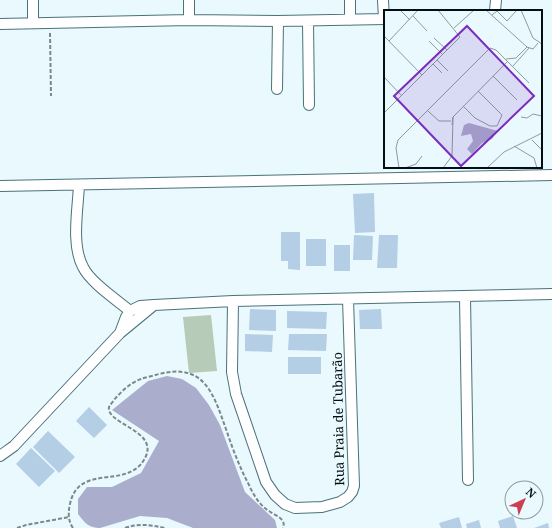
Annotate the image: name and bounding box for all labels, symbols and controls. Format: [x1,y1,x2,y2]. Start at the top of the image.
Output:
inset map [384,10,542,168]
street label: Rua Praia de Tubarão [328,352,348,486]
north arrow [504,480,544,520]
text: N [523,484,540,501]

